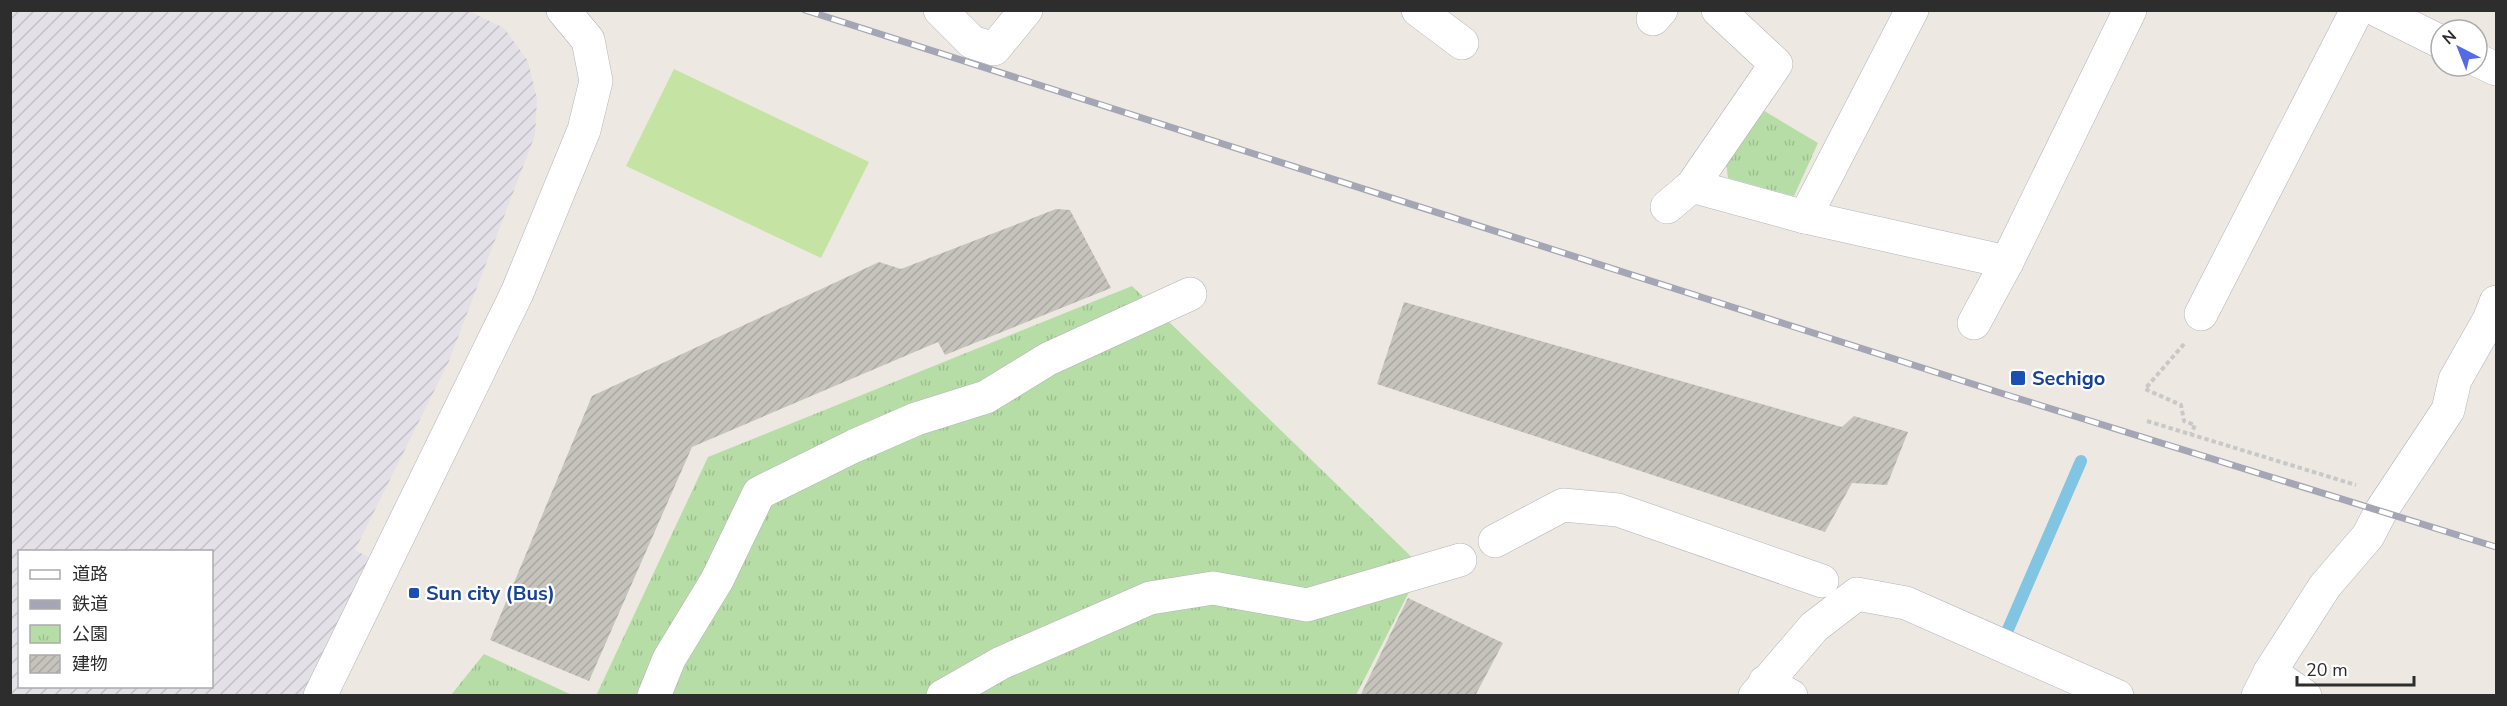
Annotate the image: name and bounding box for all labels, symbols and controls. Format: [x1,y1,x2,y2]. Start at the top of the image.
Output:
north arrow [2429,18,2489,78]
text: N [2438,25,2461,50]
place label: Sechigo [2032,365,2105,392]
marker: Sechigo [2009,369,2027,387]
legend [18,550,213,688]
text: 道路 [72,562,108,586]
place label: Sun city (Bus) [426,580,555,607]
marker: Sun city (Bus) [407,586,421,600]
text: 鉄道 [72,592,108,616]
text: 公園 [72,622,108,646]
scale bar [2297,649,2414,687]
text: 建物 [72,652,108,676]
text: 20 m [2306,658,2348,682]

